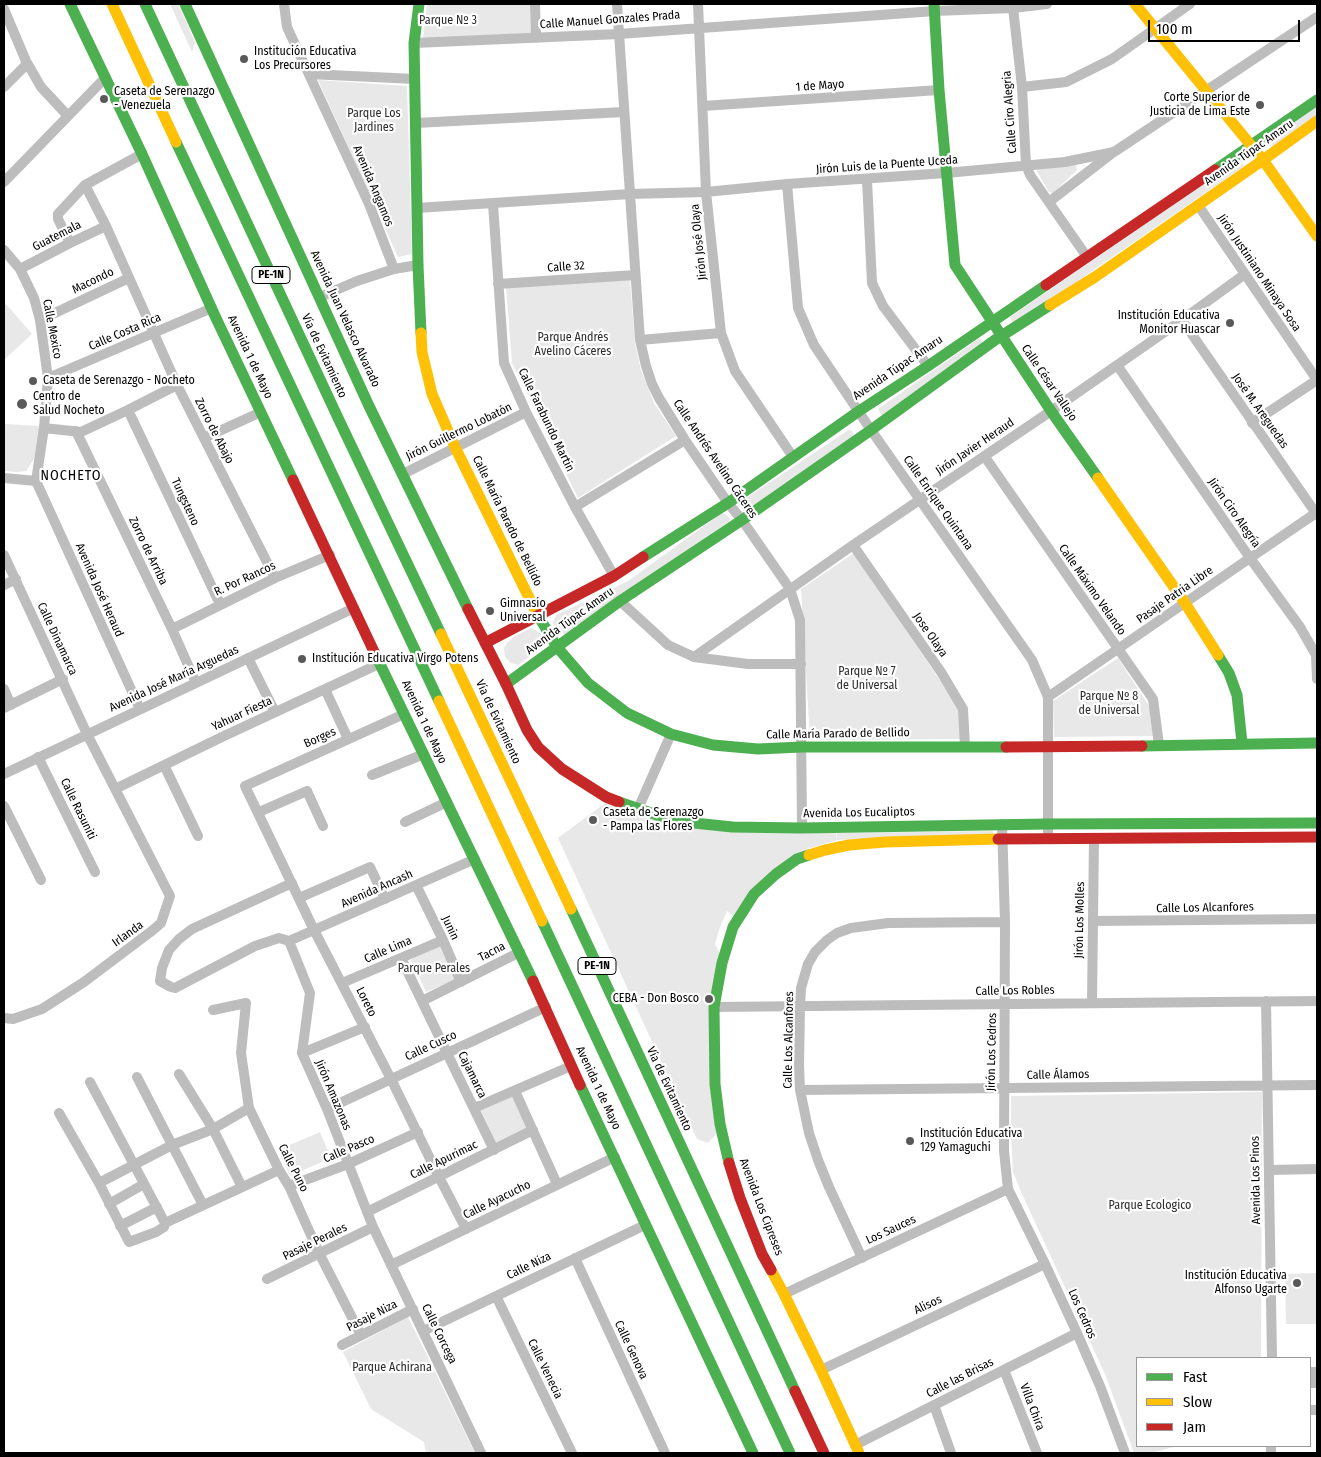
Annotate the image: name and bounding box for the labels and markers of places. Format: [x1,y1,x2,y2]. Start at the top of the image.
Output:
place label: Institución Educativa Los Precursores [254,45,356,73]
marker: Institución Educativa Los Precursores [238,53,250,65]
place label: Caseta de Serenazgo - Venezuela [114,85,215,113]
place label: Corte Superior de Justicia de Lima Este [1150,91,1250,119]
marker: Caseta de Serenazgo - Venezuela [98,93,110,105]
marker: Corte Superior de Justicia de Lima Este [1254,99,1266,111]
place label: Institución Educativa Monitor Huascar [1118,309,1220,337]
marker: Institución Educativa Monitor Huascar [1224,317,1236,329]
place label: Caseta de Serenazgo - Nocheto [43,374,195,388]
marker: Caseta de Serenazgo - Nocheto [27,375,39,387]
place label: Centro de Salud Nocheto [33,390,104,418]
marker: Centro de Salud Nocheto [15,397,29,411]
place label: Gimnasio Universal [500,597,546,625]
marker: Gimnasio Universal [484,605,496,617]
place label: Institución Educativa Virgo Potens [312,652,478,666]
marker: Institución Educativa Virgo Potens [296,653,308,665]
place label: Caseta de Serenazgo - Pampa las Flores [603,806,704,834]
marker: Caseta de Serenazgo - Pampa las Flores [587,814,599,826]
place label: CEBA - Don Bosco [613,992,699,1006]
marker: CEBA - Don Bosco [703,993,715,1005]
place label: Institución Educativa 129 Yamaguchi [920,1127,1022,1155]
marker: Institución Educativa 129 Yamaguchi [904,1135,916,1147]
place label: Institución Educativa Alfonso Ugarte [1185,1269,1287,1297]
marker: Institución Educativa Alfonso Ugarte [1291,1277,1303,1289]

